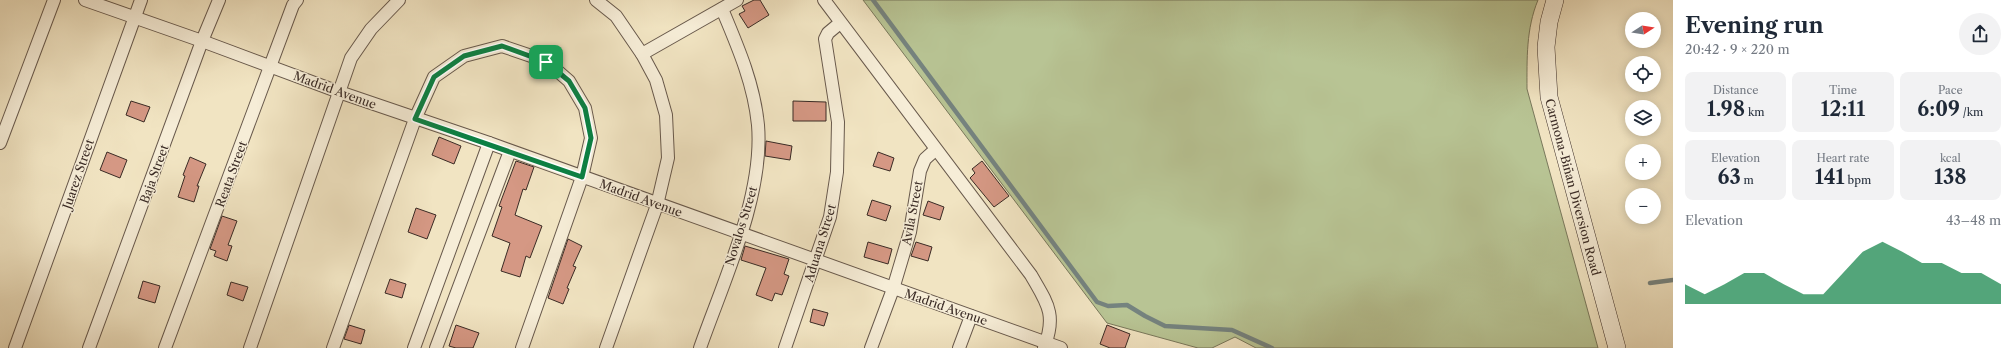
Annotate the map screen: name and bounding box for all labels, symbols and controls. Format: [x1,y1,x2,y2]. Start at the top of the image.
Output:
north arrow [1625,12,1661,48]
map controls [1625,12,1661,224]
text: Evening run [1685,12,1824,39]
button: share [1959,13,2001,55]
text: 20:42 · 9 × 220 m [1685,41,1790,57]
pin [529,45,563,79]
icon: arrive [535,51,557,73]
button: locate [1625,56,1661,92]
street label: Madrid Avenue [292,68,379,112]
text: Distance [1713,83,1758,97]
text: Time [1829,83,1857,97]
text: Pace [1938,83,1963,97]
street label: Carmona-Biñan Diversion Road [1542,97,1604,278]
text: 1.98 [1707,97,1745,121]
text: 12:11 [1821,97,1865,121]
text: 6:09 [1917,97,1960,121]
button: layers [1625,100,1661,136]
text: km [1745,105,1765,119]
text: /km [1960,105,1983,119]
street label: Juarez Street [58,136,97,213]
street label: Reata Street [212,138,250,209]
street label: Baja Street [136,142,172,205]
button: + [1625,144,1661,180]
text: Elevation [1711,151,1760,165]
text: Heart rate [1816,151,1870,165]
text: kcal [1940,151,1961,165]
text: 63 [1717,165,1741,189]
text: 141 [1815,165,1845,189]
text: 138 [1934,165,1967,189]
text: m [1741,173,1754,187]
text: bpm [1845,173,1871,187]
street label: Madrid Avenue [598,176,685,220]
street label: Avila Street [898,179,926,247]
street label: Novalos Street [722,184,760,268]
button: − [1625,188,1661,224]
street label: Aduana Street [801,202,839,285]
text: Elevation [1685,212,1743,228]
text: 43–48 m [1946,212,2001,228]
street label: Madrid Avenue [902,286,990,328]

